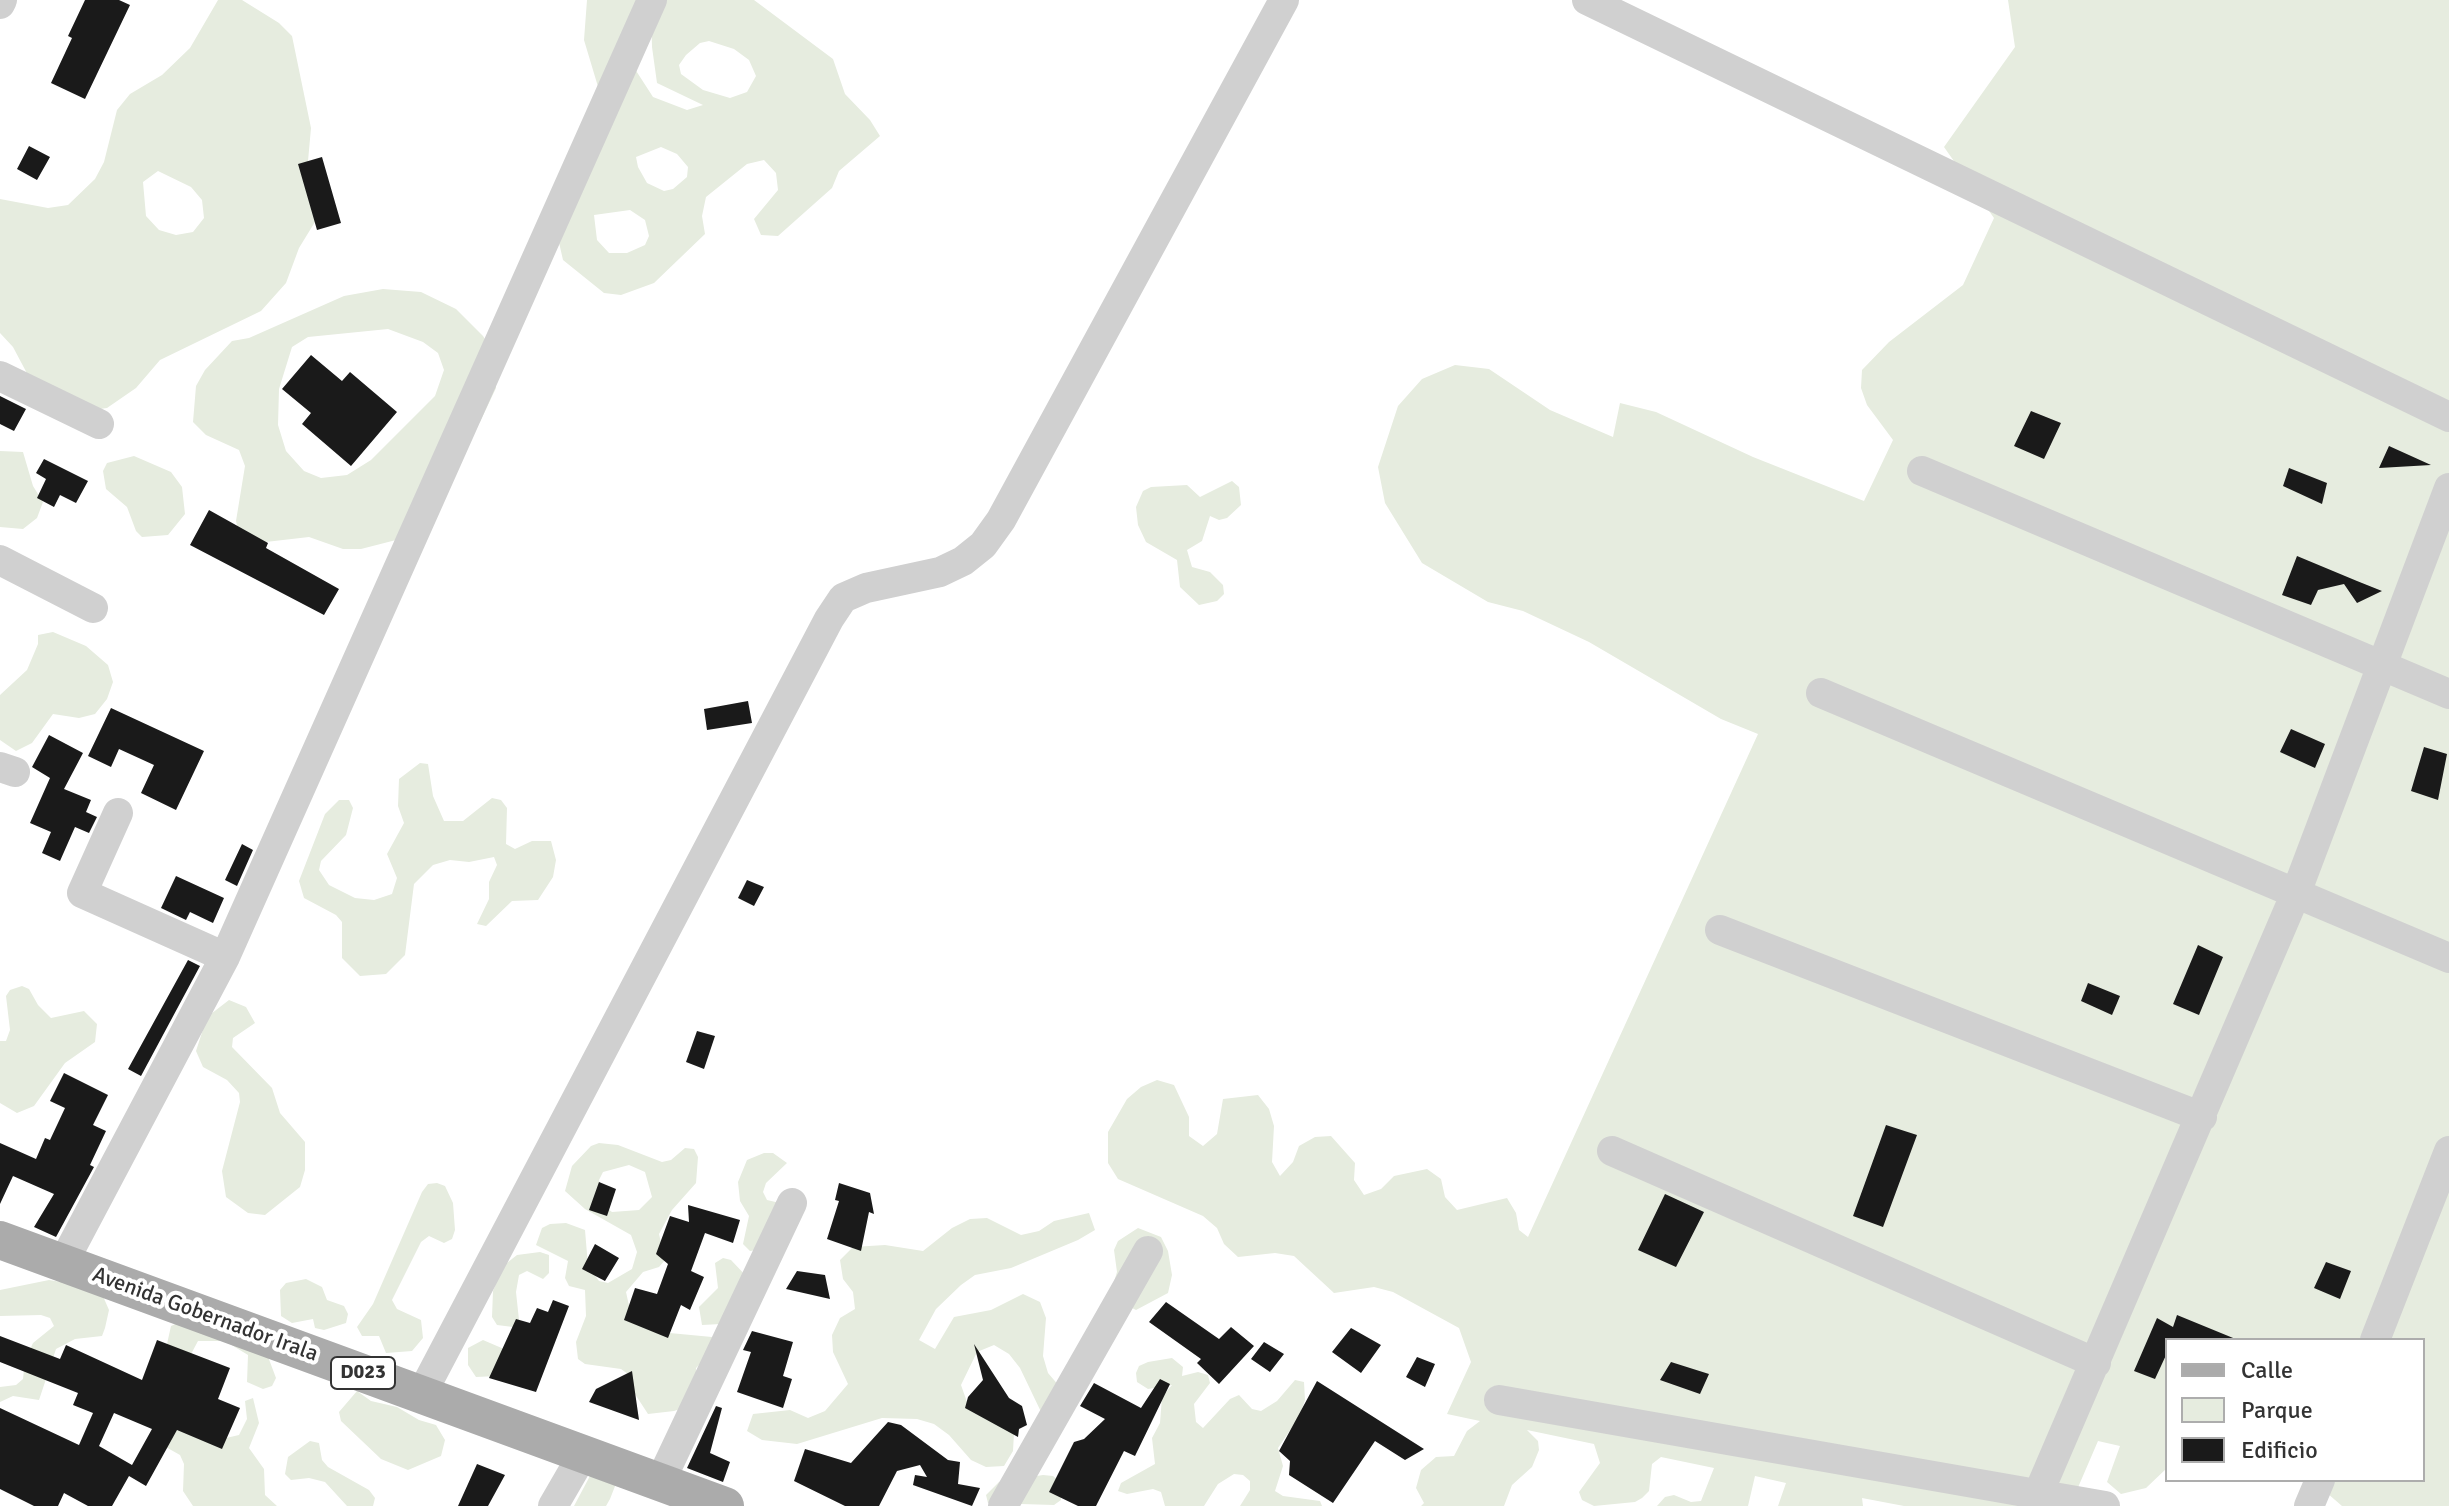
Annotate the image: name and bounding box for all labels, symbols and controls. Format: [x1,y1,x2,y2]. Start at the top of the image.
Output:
street label: Avenida Gobernador Irala [89,1262,321,1368]
legend [2165,1338,2425,1482]
text: Calle [2241,1355,2293,1385]
road number: D023 [331,1357,395,1389]
text: Parque [2241,1395,2313,1425]
text: Edificio [2241,1435,2318,1465]

